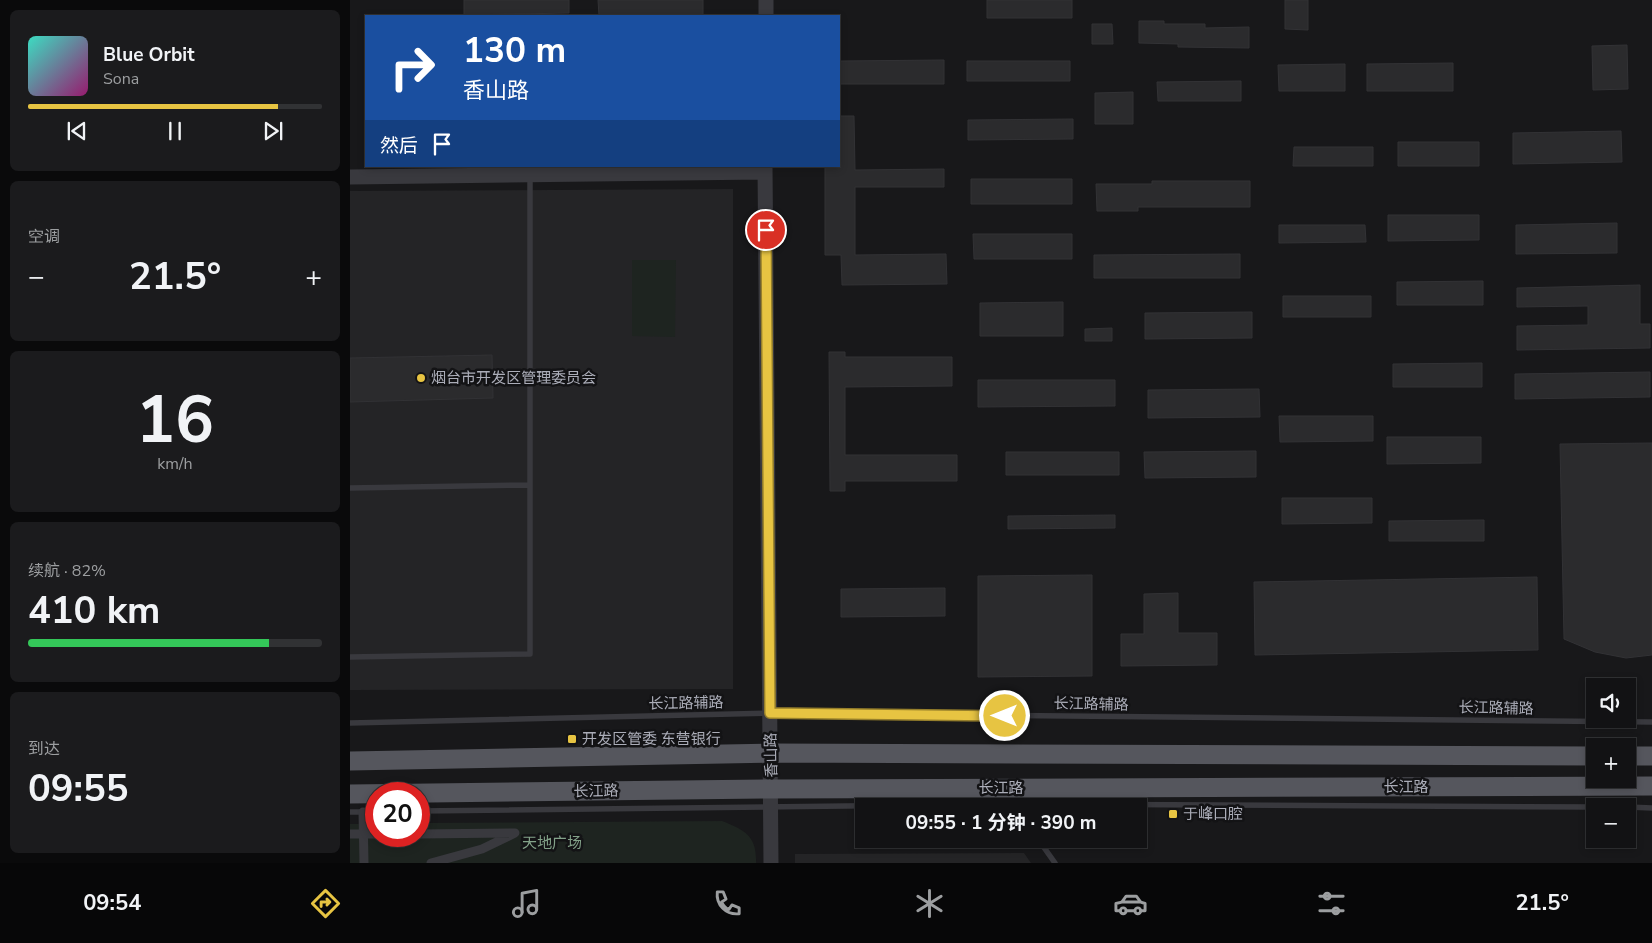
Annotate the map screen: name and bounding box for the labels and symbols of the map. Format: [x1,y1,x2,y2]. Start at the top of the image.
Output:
pin [745,209,787,251]
place label: 烟台市开发区管理委员会 [431,368,596,388]
marker: 烟台市开发区管理委员会 [415,372,427,384]
position arrow [978,689,1030,741]
street label: 长江路辅路 [648,692,724,714]
street label: 长江路辅路 [1053,693,1129,715]
street label: 长江路辅路 [1458,697,1534,719]
place label: 开发区管委 东营银行 [582,729,721,749]
street label: 香山路 [761,732,781,778]
marker: 开发区管委 东营银行 [566,733,578,745]
street label: 长江路 [1383,777,1429,797]
street label: 长江路 [978,778,1024,798]
street label: 长江路 [573,781,619,801]
speed limit sign: 20 [365,782,430,847]
place label: 于峰口腔 [1183,804,1243,824]
marker: 于峰口腔 [1167,808,1179,820]
park label: 天地广场 [522,833,582,853]

